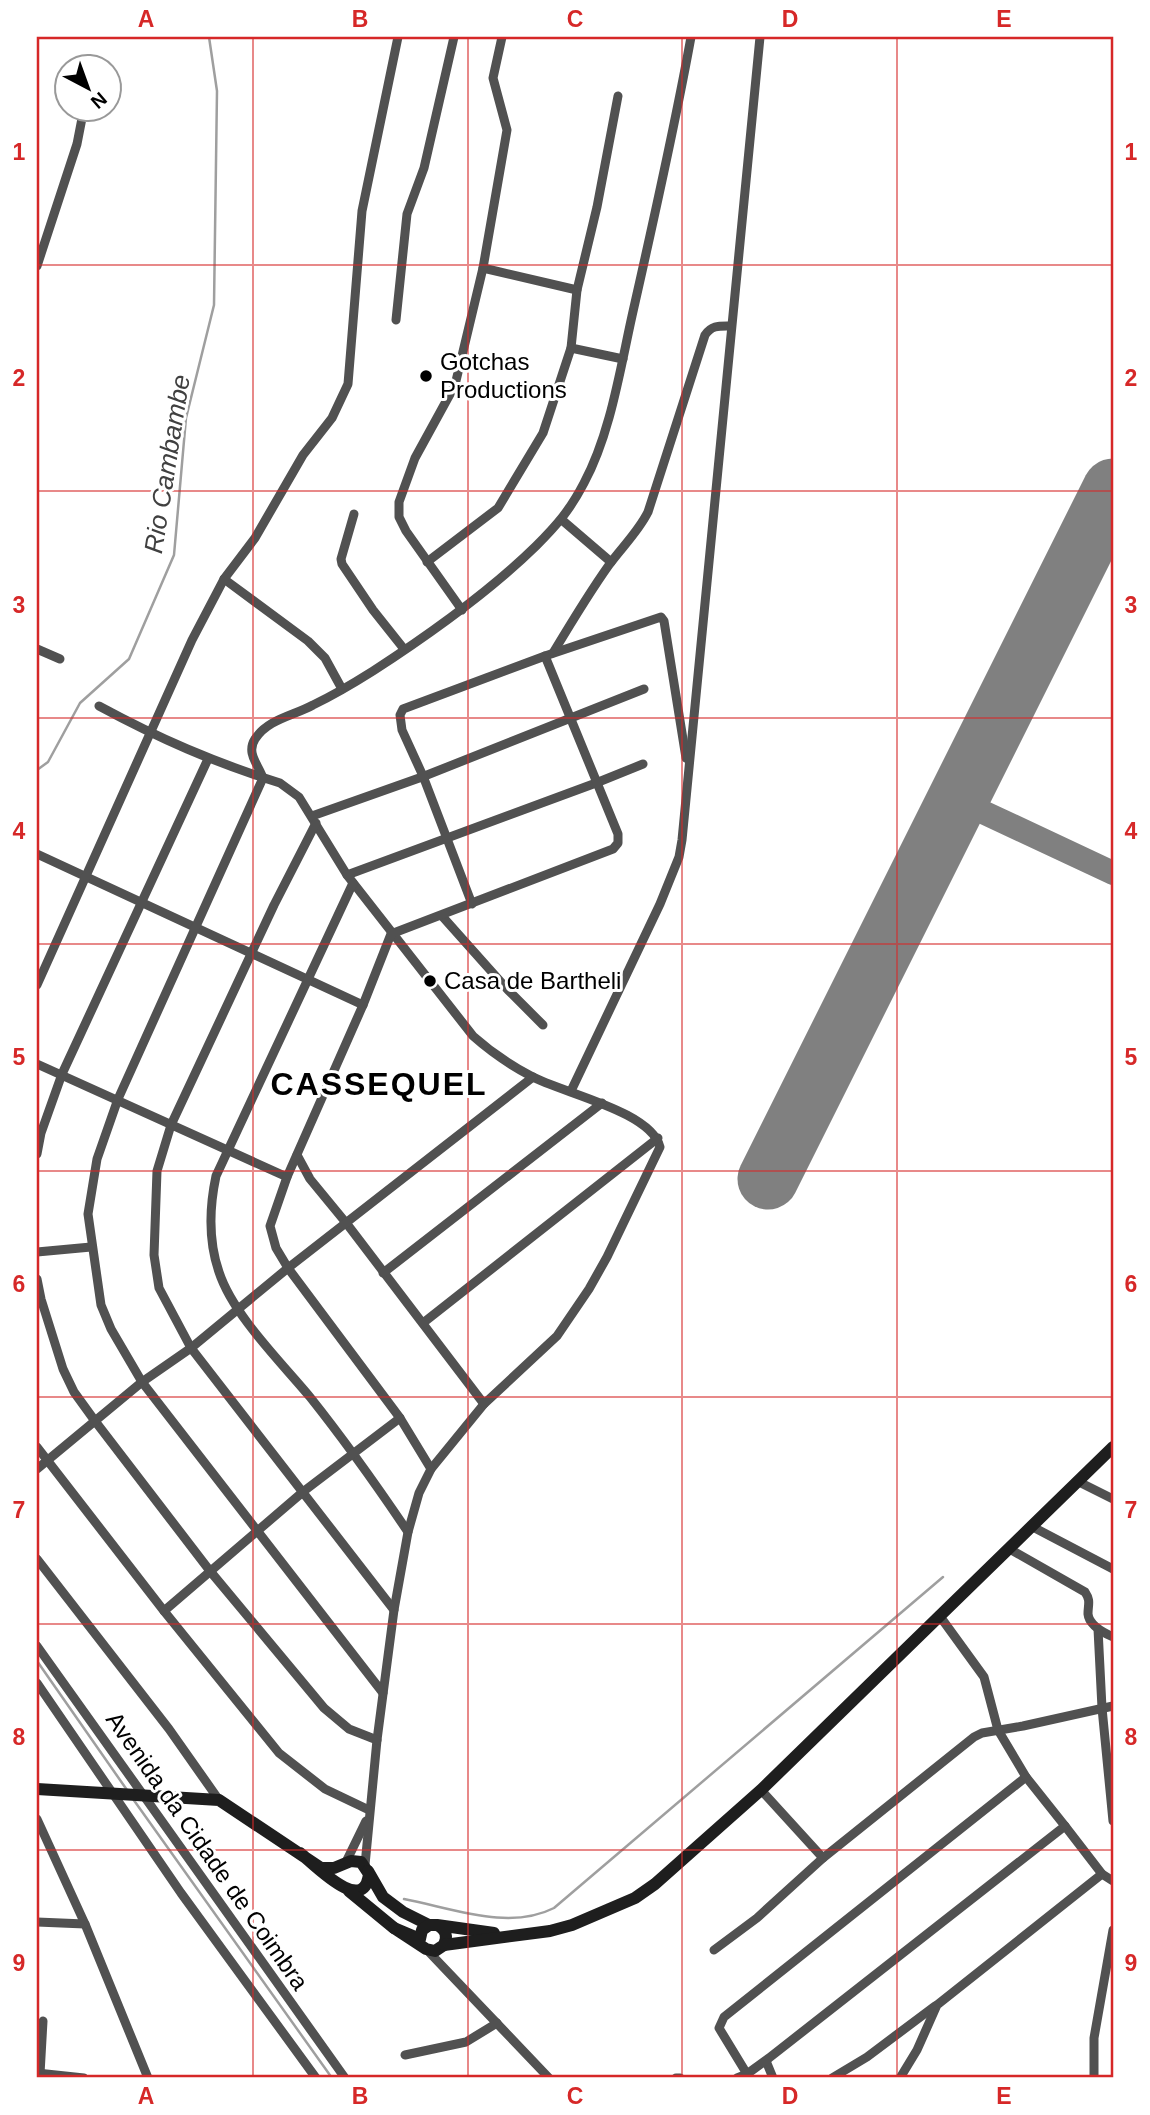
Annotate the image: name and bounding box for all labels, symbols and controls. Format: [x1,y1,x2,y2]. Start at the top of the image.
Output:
text: A [138,6,154,32]
text: B [352,6,368,32]
text: C [567,6,583,32]
text: D [782,6,798,32]
text: E [996,6,1012,32]
north arrow [52,52,122,122]
text: N [87,88,111,113]
text: 1 [13,139,26,165]
text: 1 [1125,139,1138,165]
place label: Gotchas Productions [440,348,567,403]
text: 2 [13,365,25,391]
text: 2 [1125,365,1137,391]
marker: Gotchas Productions [418,368,434,384]
water label: Rio Cambambe [138,372,196,556]
text: 3 [13,592,25,618]
text: 3 [1125,592,1137,618]
text: 4 [13,818,26,844]
text: 4 [1125,818,1138,844]
place label: Casa de Bartheli [444,967,621,994]
marker: Casa de Bartheli [422,973,438,989]
text: 5 [13,1044,26,1070]
text: 5 [1125,1044,1138,1070]
district label: CASSEQUEL [270,1066,488,1102]
text: 6 [13,1271,25,1297]
text: 6 [1125,1271,1137,1297]
text: 7 [13,1497,25,1523]
text: 7 [1125,1497,1137,1523]
street label: Avenida da Cidade de Coimbra [101,1707,314,1995]
text: 8 [13,1724,26,1750]
text: 8 [1125,1724,1138,1750]
text: 9 [13,1950,25,1976]
text: 9 [1125,1950,1137,1976]
text: A [138,2083,154,2109]
text: B [352,2083,368,2109]
text: C [567,2083,583,2109]
text: D [782,2083,798,2109]
text: E [996,2083,1012,2109]

